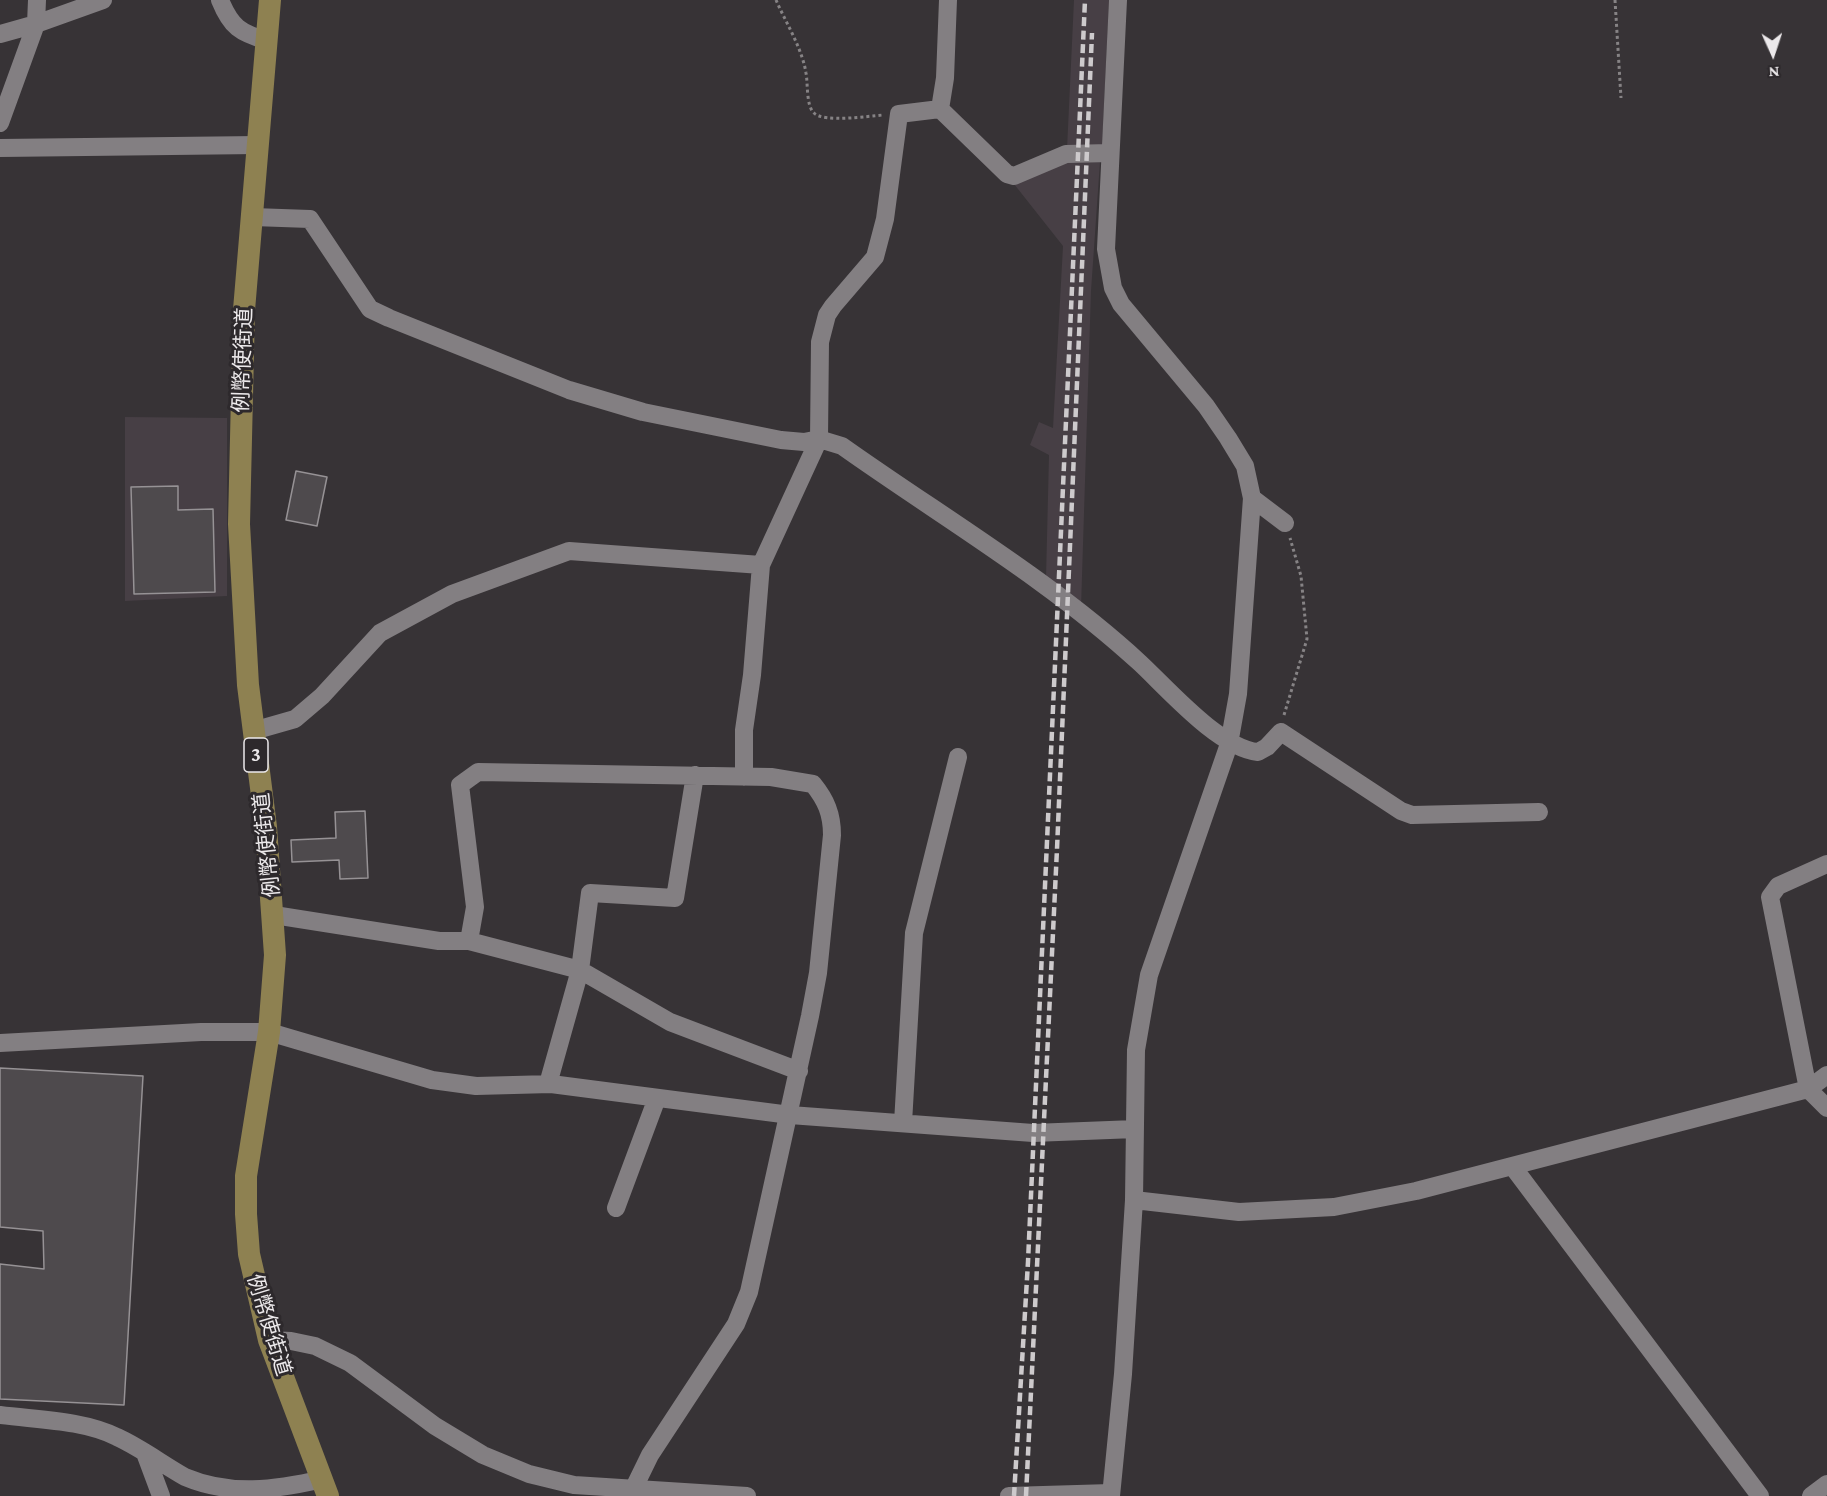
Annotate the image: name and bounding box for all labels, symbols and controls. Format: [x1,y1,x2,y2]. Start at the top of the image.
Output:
north arrow [1743,24,1803,84]
text: N [1768,64,1780,81]
street label: 例幣使街道 [229,307,257,413]
road number: 3 [244,738,268,772]
street label: 例幣使街道 [249,791,285,899]
street label: 例幣使街道 [242,1271,296,1379]

